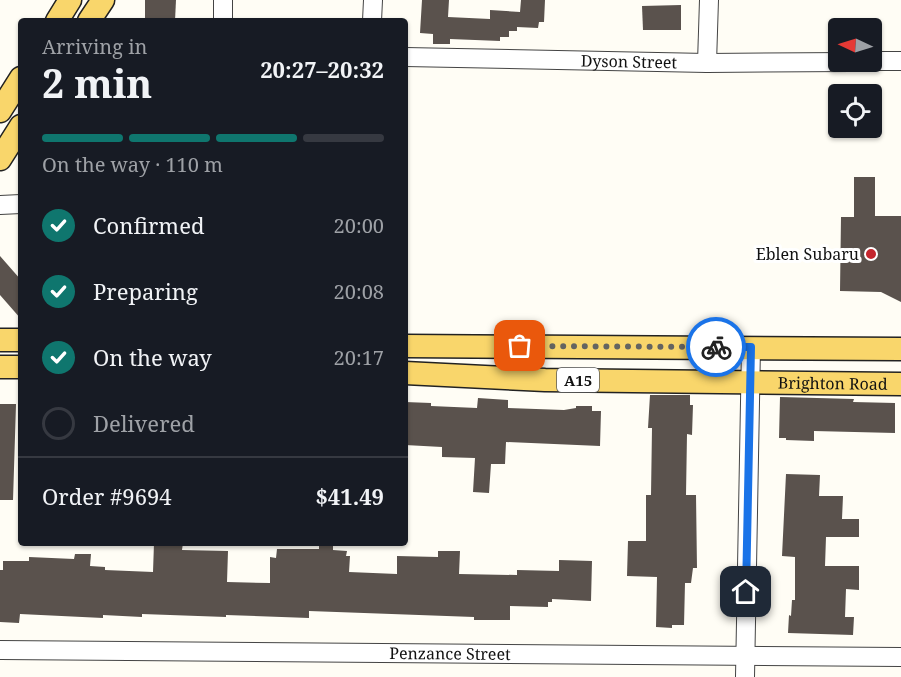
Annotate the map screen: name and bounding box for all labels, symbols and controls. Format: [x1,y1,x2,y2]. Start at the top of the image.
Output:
north arrow [828,18,882,72]
map controls [828,18,882,138]
text: Arriving in [42,33,147,60]
street label: Dyson Street [581,49,678,73]
text: 20:27–20:32 [260,54,384,84]
text: 2 min [42,56,152,109]
button: locate [828,84,882,138]
text: On the way · 110 m [42,151,223,178]
icon: check [42,209,75,242]
text: Confirmed [93,210,204,240]
text: 20:00 [334,212,384,239]
place label: Eblen Subaru [756,243,859,265]
marker: Eblen Subaru [864,247,878,261]
icon: check [42,275,75,308]
text: Preparing [93,276,198,306]
text: 20:08 [334,278,384,305]
courier [686,317,746,377]
pin [494,320,545,371]
icon: bag [503,329,536,362]
icon: bike [700,331,733,364]
icon: check [42,341,75,374]
text: On the way [93,342,212,372]
text: 20:17 [334,344,384,371]
road number: A15 [557,368,599,392]
street label: Brighton Road [778,372,888,395]
text: Delivered [93,408,195,438]
text: Order #9694 [42,481,172,511]
text: $41.49 [315,481,384,511]
pin [720,566,771,617]
icon: home [729,575,762,608]
street label: Penzance Street [389,642,511,665]

